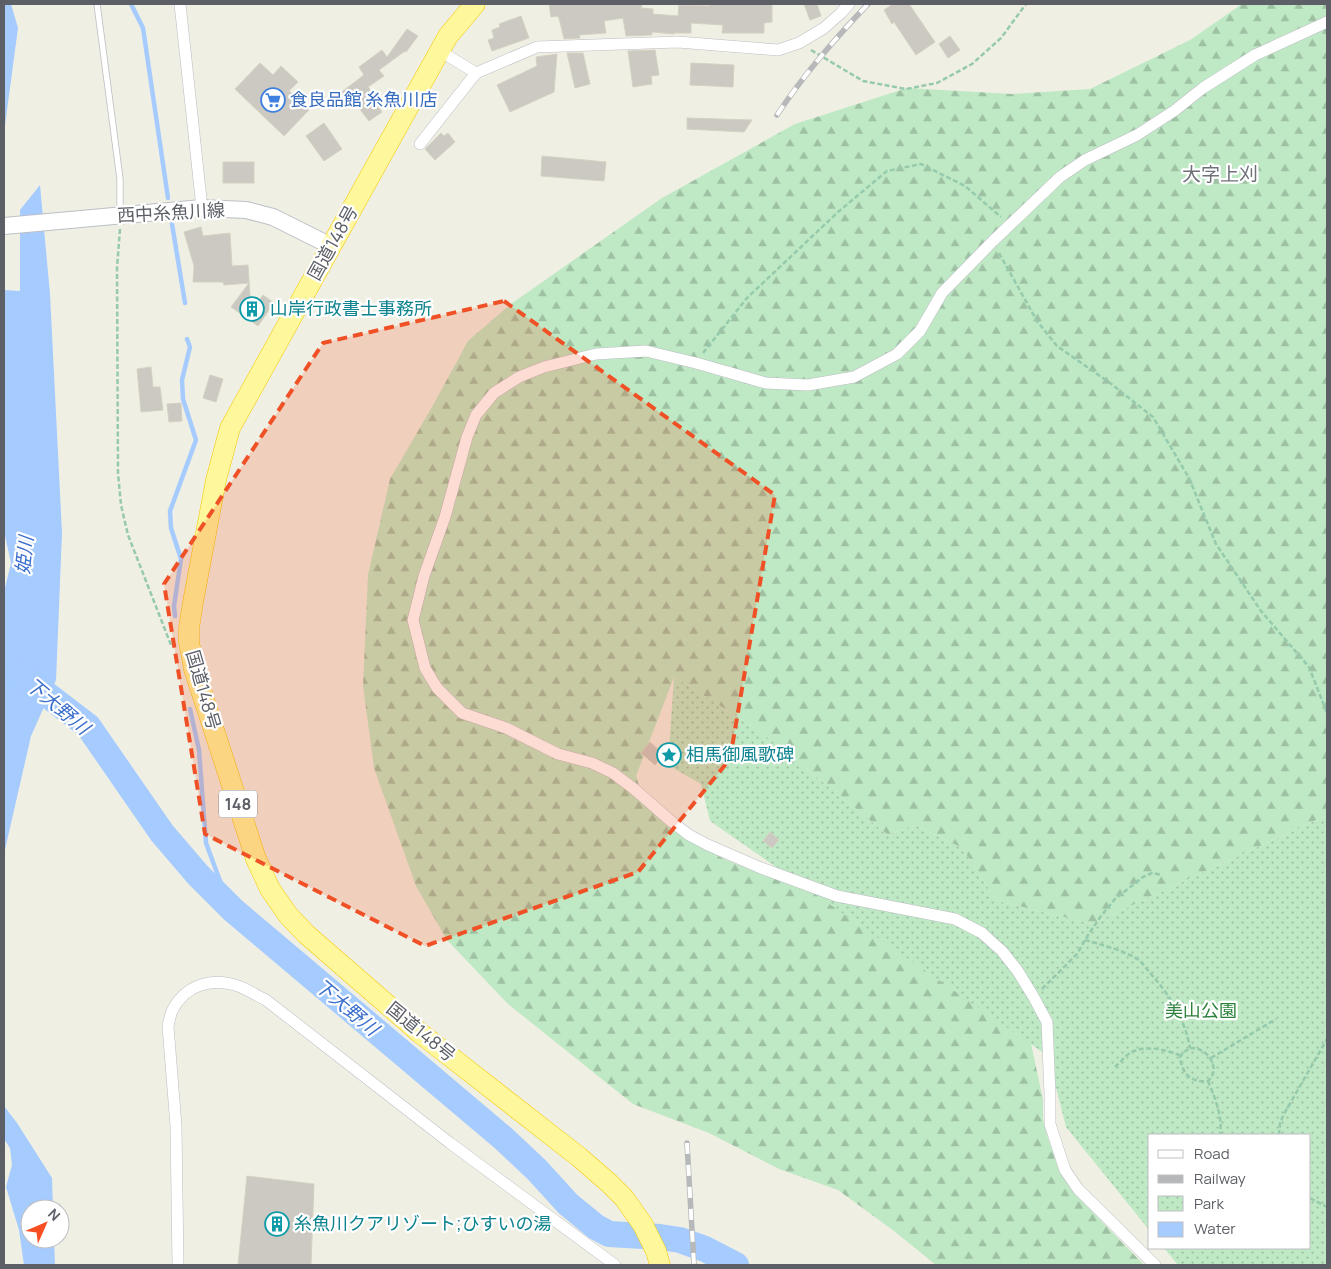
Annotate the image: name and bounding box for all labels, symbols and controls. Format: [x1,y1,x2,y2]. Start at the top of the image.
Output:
supermarket icon: 食良品館 糸魚川店 [260,87,286,113]
place label: 食良品館 糸魚川店 [290,87,438,111]
district label: 大字上刈 [1182,161,1258,187]
street label: 西中糸魚川線 [116,197,226,227]
street label: 国道148号 [302,201,363,284]
building icon: 山岸行政書士事務所 [239,296,265,322]
place label: 山岸行政書士事務所 [270,296,432,320]
water label: 姫川 [9,533,39,575]
street label: 国道148号 [181,647,227,732]
water label: 下大野川 [21,672,97,742]
place icon: 相馬御風歌碑 [656,742,682,768]
place label: 相馬御風歌碑 [686,742,794,766]
road number: 148 [219,791,257,818]
water label: 下大野川 [310,973,386,1043]
street label: 国道148号 [382,996,461,1066]
park label: 美山公園 [1165,998,1237,1022]
legend [1148,1134,1311,1249]
text: Road [1194,1143,1230,1164]
text: Railway [1194,1168,1246,1189]
text: Park [1194,1193,1224,1214]
north arrow [20,1199,70,1249]
text: N [44,1204,65,1225]
building icon: 糸魚川クアリゾート;ひすいの湯 [264,1211,290,1237]
place label: 糸魚川クアリゾート;ひすいの湯 [294,1211,552,1235]
text: Water [1194,1218,1236,1239]

